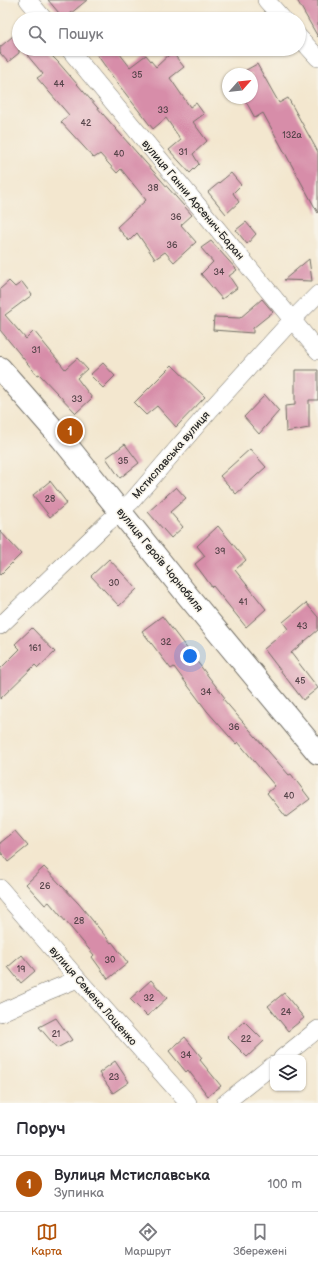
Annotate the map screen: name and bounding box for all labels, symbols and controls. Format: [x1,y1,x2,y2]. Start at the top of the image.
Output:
search box [12,12,306,56]
icon: search [26,23,48,45]
text: Пошук [58,25,104,44]
north arrow [222,68,258,104]
house number: 35 [132,70,142,81]
house number: 44 [54,79,65,90]
house number: 33 [157,105,169,116]
house number: 42 [81,118,92,129]
house number: 132а [282,130,302,141]
street label: вулиця Ганни Арсенич-Баран [139,137,247,263]
house number: 31 [178,147,188,158]
house number: 40 [114,149,124,160]
house number: 38 [148,183,158,194]
house number: 36 [170,212,182,223]
house number: 36 [166,240,178,251]
house number: 34 [213,267,225,278]
house number: 31 [31,345,41,356]
house number: 33 [71,394,83,405]
street label: Мстиславська вулиця [130,409,212,501]
pin: 1 [57,416,83,446]
house number: 35 [118,456,128,467]
house number: 28 [45,494,55,505]
street label: вулиця Героїв Чорнобиля [114,505,206,615]
house number: 39 [215,546,225,557]
house number: 30 [109,578,119,589]
house number: 41 [239,597,247,608]
house number: 43 [296,621,308,632]
house number: 32 [161,637,172,648]
house number: 161 [29,643,41,654]
your location [180,646,200,666]
house number: 45 [295,676,305,687]
house number: 34 [200,687,212,698]
house number: 36 [228,722,240,733]
house number: 40 [284,791,294,802]
house number: 26 [40,881,51,892]
house number: 28 [74,916,84,927]
street label: вулиця Семена Лощенко [46,944,140,1048]
house number: 30 [105,955,115,966]
house number: 19 [17,964,25,975]
house number: 32 [144,993,155,1004]
house number: 24 [281,1007,292,1018]
house number: 21 [52,1029,60,1040]
house number: 22 [241,1034,252,1045]
house number: 34 [180,1050,192,1061]
map controls [270,1055,306,1091]
button: layers [270,1055,306,1091]
house number: 23 [109,1072,120,1083]
text: Поруч [16,1119,66,1139]
text: Вулиця Мстиславська [54,1166,210,1185]
text: 1 [26,1176,32,1192]
text: 100 m [267,1176,302,1192]
text: Зупинка [54,1185,104,1201]
tab: Карта [31,1221,62,1258]
tab: Маршрут [124,1221,171,1258]
tab: Збережені [233,1221,287,1258]

